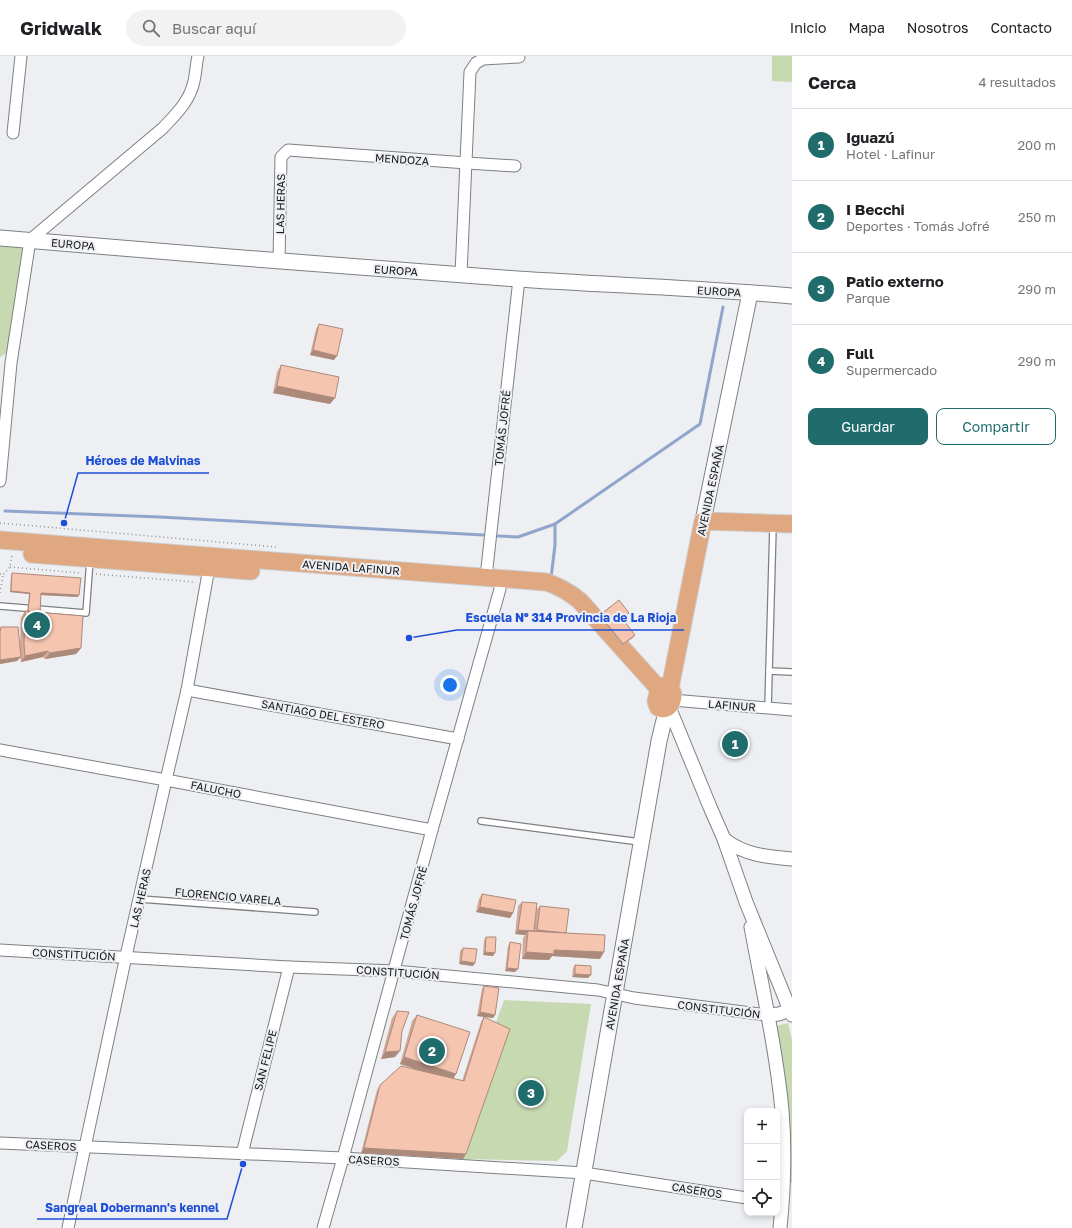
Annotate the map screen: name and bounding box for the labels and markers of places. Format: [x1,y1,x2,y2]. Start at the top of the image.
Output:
callout: Héroes de Malvinas [78,449,209,473]
callout: Escuela Nº 314 Provincia de La Rioja [457,606,684,630]
pin: 4 [24,610,50,640]
pin: 1 [722,729,748,759]
pin: 2 [419,1036,445,1066]
pin: 3 [518,1078,544,1108]
callout: Sangreal Dobermann's kennel [37,1195,227,1219]

